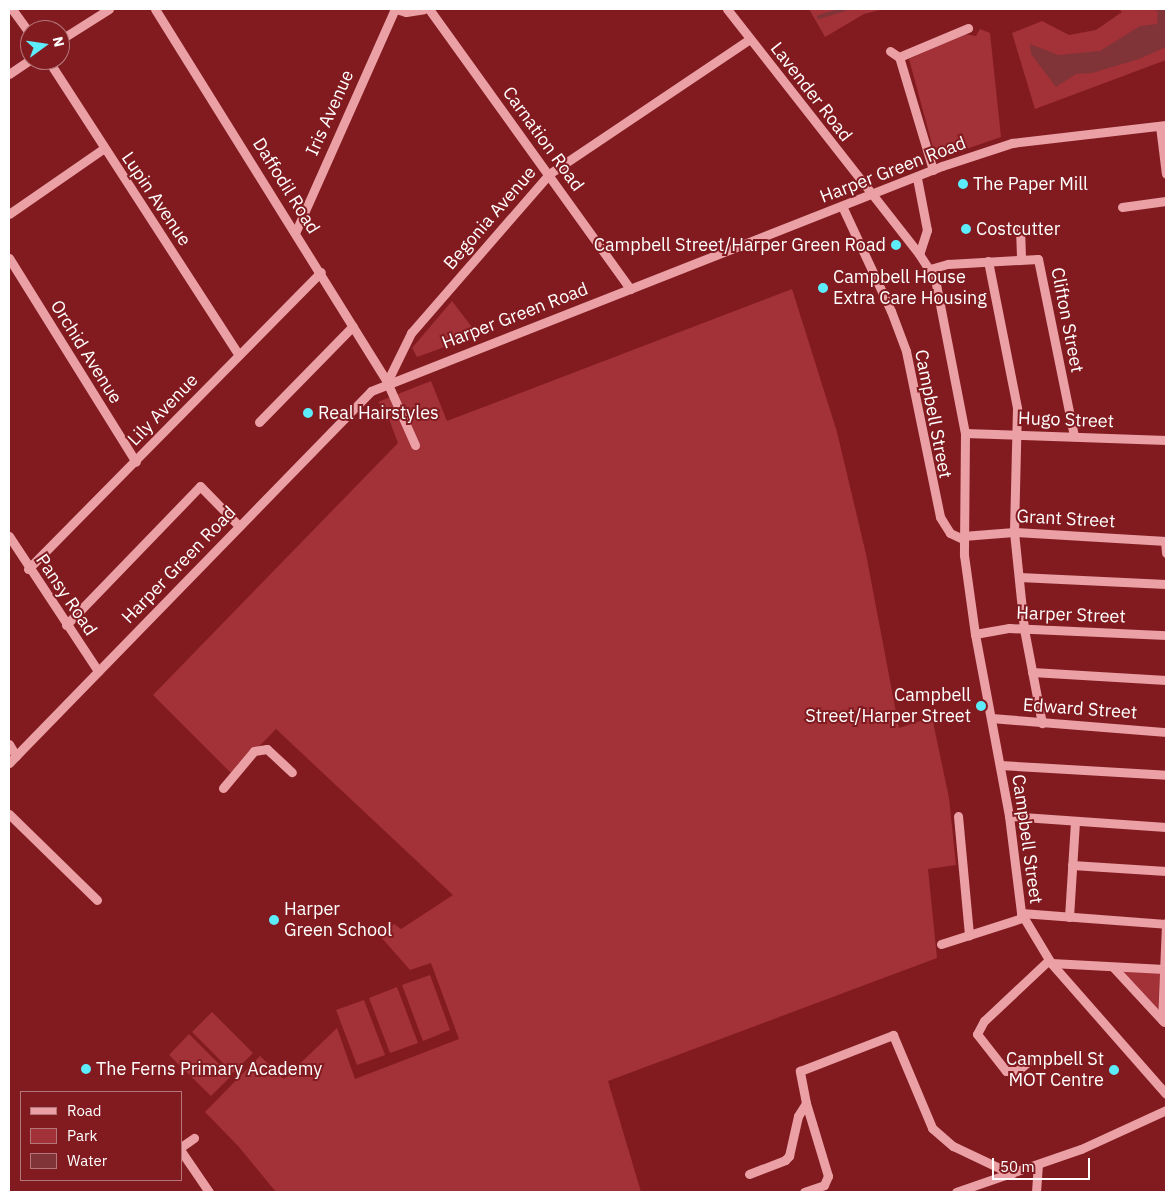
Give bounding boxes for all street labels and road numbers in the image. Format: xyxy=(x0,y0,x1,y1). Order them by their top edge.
street label: Lavender Road xyxy=(766,38,856,146)
street label: Iris Avenue xyxy=(302,67,358,159)
street label: Carnation Road xyxy=(498,82,588,196)
street label: Harper Green Road xyxy=(817,132,969,208)
street label: Daffodil Road xyxy=(248,134,324,238)
street label: Lupin Avenue xyxy=(117,148,195,250)
street label: Begonia Avenue xyxy=(439,162,541,274)
street label: Clifton Street xyxy=(1046,266,1088,374)
street label: Harper Green Road xyxy=(439,278,591,354)
street label: Orchid Avenue xyxy=(46,296,126,408)
street label: Campbell Street xyxy=(910,348,956,480)
street label: Lily Avenue xyxy=(123,370,203,450)
street label: Hugo Street xyxy=(1018,408,1114,432)
street label: Harper Green Road xyxy=(117,502,241,628)
street label: Grant Street xyxy=(1016,506,1116,532)
street label: Pansy Road xyxy=(31,550,101,640)
street label: Harper Street xyxy=(1016,602,1126,628)
street label: Edward Street xyxy=(1022,694,1138,724)
street label: Campbell Street xyxy=(1007,773,1047,905)

